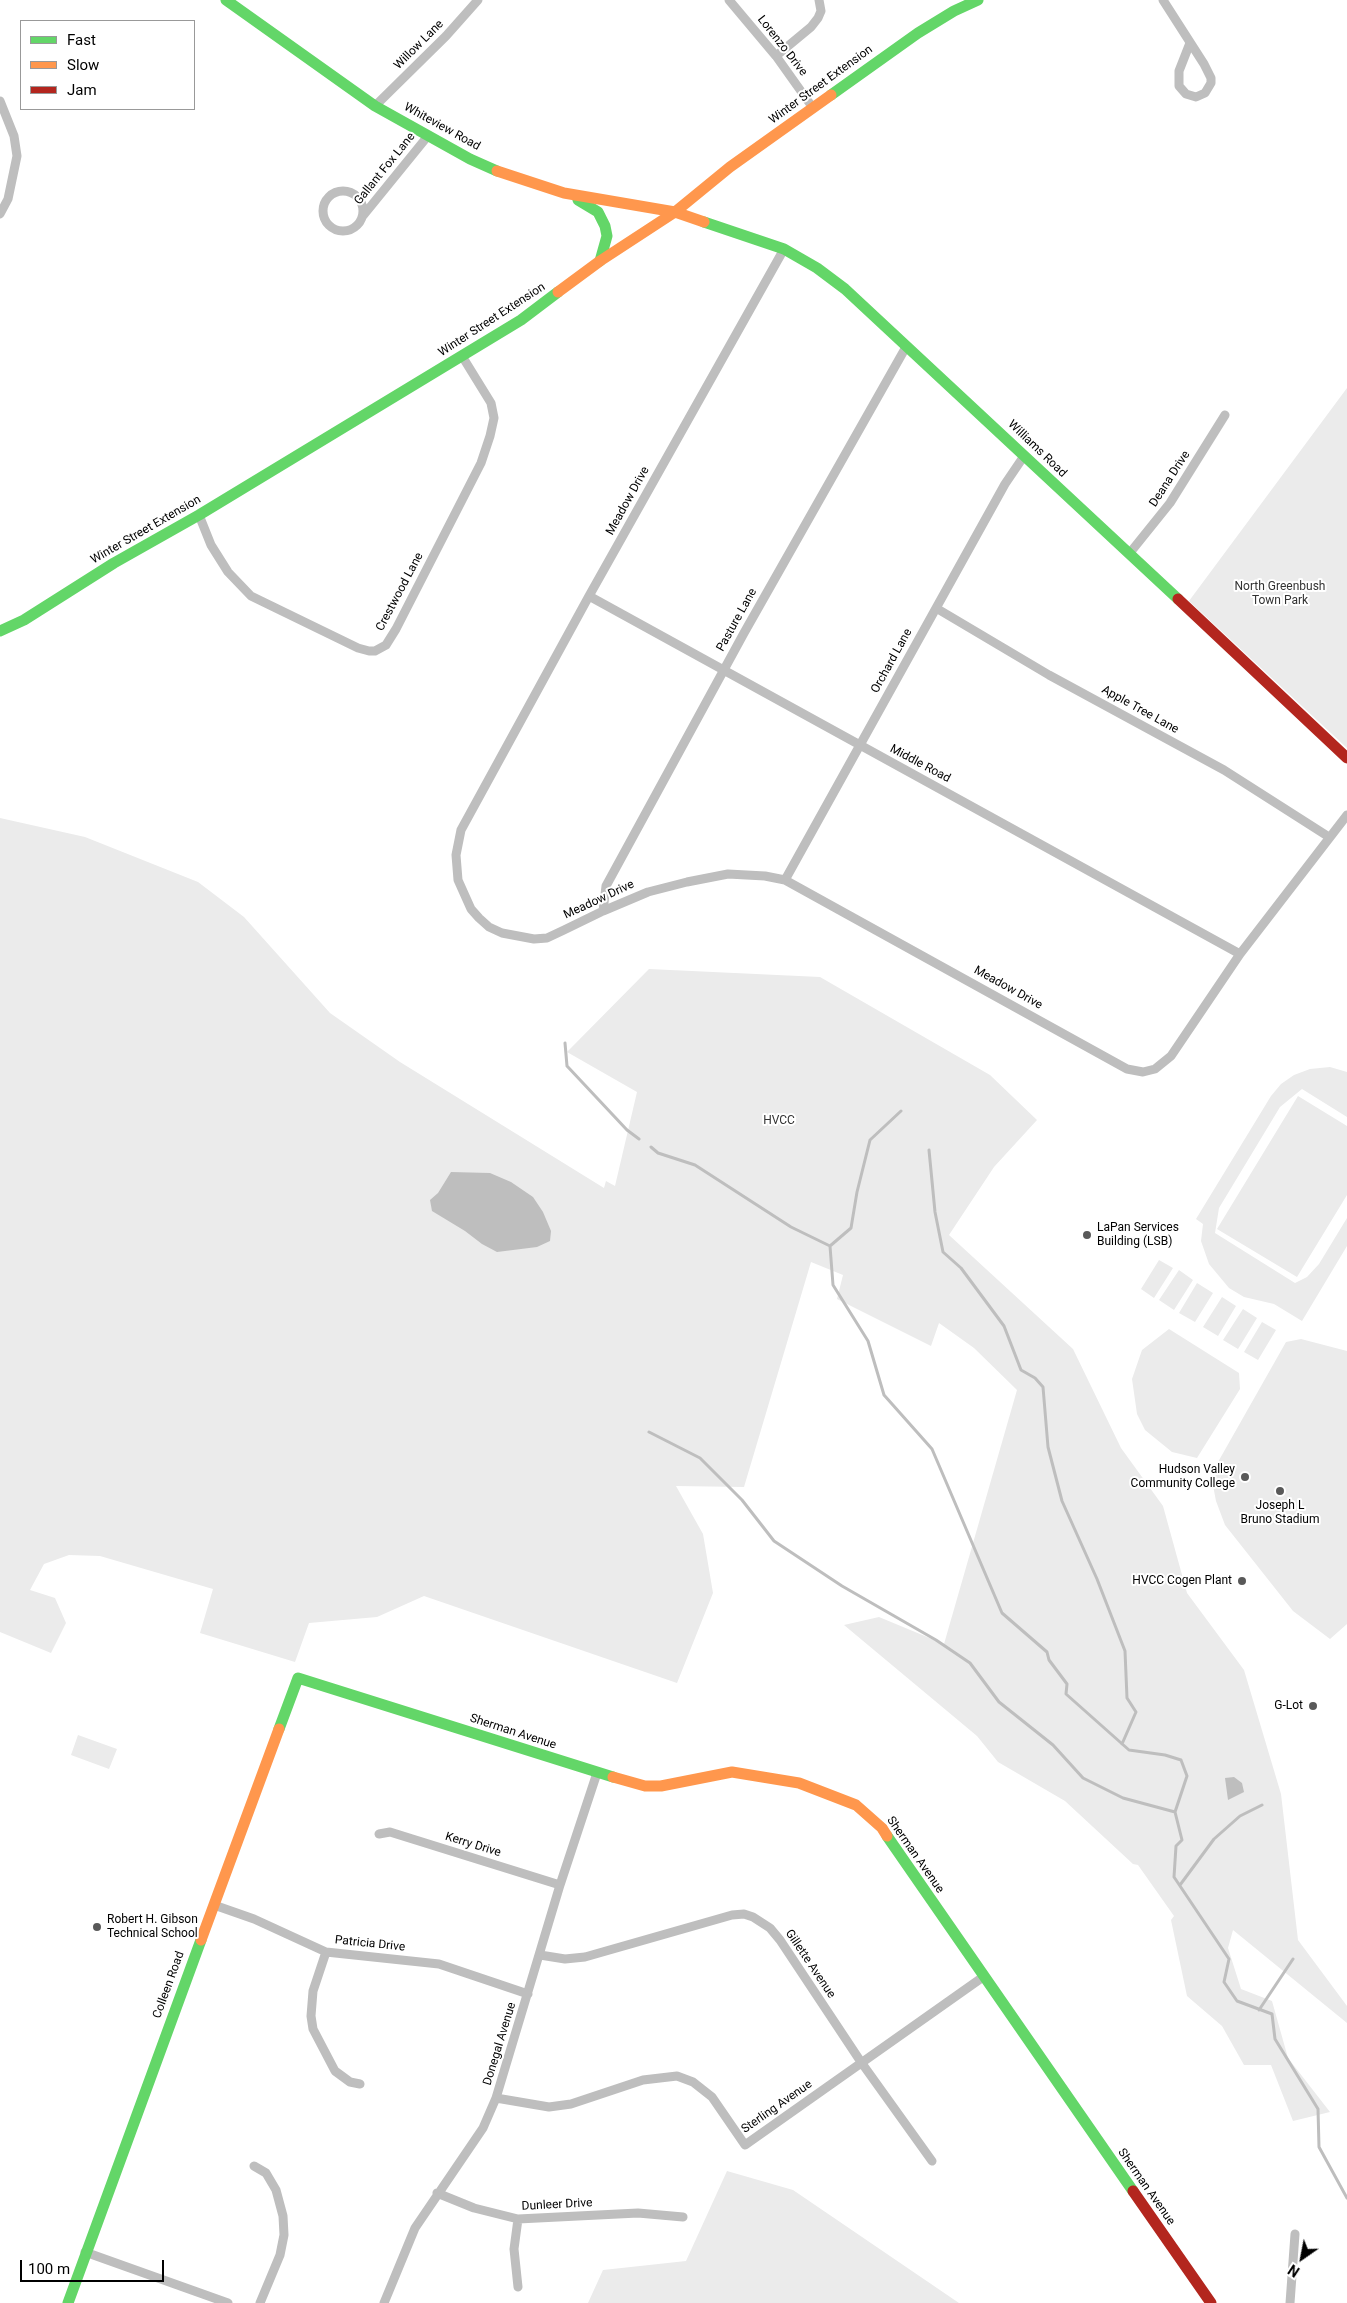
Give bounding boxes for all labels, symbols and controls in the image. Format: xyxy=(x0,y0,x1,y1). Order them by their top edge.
street label: Lorenzo Drive xyxy=(754,13,810,79)
street label: Willow Lane xyxy=(391,17,447,73)
legend xyxy=(20,20,195,110)
text: Fast xyxy=(67,31,96,49)
street label: Winter Street Extension xyxy=(766,43,876,127)
text: Slow xyxy=(67,56,99,74)
text: Jam xyxy=(67,81,97,99)
street label: Whiteview Road xyxy=(401,100,483,154)
street label: Gallant Fox Lane xyxy=(351,130,419,208)
street label: Winter Street Extension xyxy=(436,280,548,360)
street label: Williams Road xyxy=(1005,417,1069,481)
street label: Deana Drive xyxy=(1147,448,1193,510)
street label: Meadow Drive xyxy=(603,464,653,538)
street label: Winter Street Extension xyxy=(89,493,203,567)
street label: Crestwood Lane xyxy=(373,550,427,634)
park label: North Greenbush Town Park xyxy=(1235,580,1325,608)
street label: Pasture Lane xyxy=(714,586,760,654)
street label: Orchard Lane xyxy=(868,626,916,696)
street label: Apple Tree Lane xyxy=(1099,683,1181,737)
street label: Middle Road xyxy=(887,742,953,786)
street label: Meadow Drive xyxy=(562,877,636,923)
street label: Meadow Drive xyxy=(971,963,1045,1013)
park label: HVCC xyxy=(763,1114,795,1128)
place label: LaPan Services Building (LSB) xyxy=(1097,1221,1179,1249)
marker: LaPan Services Building (LSB) xyxy=(1081,1229,1093,1241)
place label: Hudson Valley Community College xyxy=(1131,1463,1235,1491)
marker: Hudson Valley Community College xyxy=(1239,1471,1251,1483)
marker: Joseph L Bruno Stadium xyxy=(1274,1485,1286,1497)
place label: Joseph L Bruno Stadium xyxy=(1240,1499,1320,1527)
place label: HVCC Cogen Plant xyxy=(1132,1574,1232,1588)
marker: HVCC Cogen Plant xyxy=(1236,1575,1248,1587)
place label: G-Lot xyxy=(1274,1699,1303,1713)
marker: G-Lot xyxy=(1307,1700,1319,1712)
street label: Sherman Avenue xyxy=(468,1711,558,1753)
street label: Sherman Avenue xyxy=(883,1814,947,1896)
street label: Kerry Drive xyxy=(443,1830,503,1860)
place label: Robert H. Gibson Technical School xyxy=(107,1913,198,1941)
marker: Robert H. Gibson Technical School xyxy=(91,1921,103,1933)
street label: Gillette Avenue xyxy=(782,1927,838,2001)
street label: Patricia Drive xyxy=(334,1933,406,1955)
street label: Colleen Road xyxy=(150,1949,188,2021)
street label: Donegal Avenue xyxy=(481,2001,519,2087)
street label: Sterling Avenue xyxy=(739,2077,815,2137)
street label: Sherman Avenue xyxy=(1114,2146,1178,2228)
street label: Dunleer Drive xyxy=(521,2196,593,2214)
north arrow xyxy=(1277,2233,1327,2283)
scale bar xyxy=(22,2250,166,2282)
text: 100 m xyxy=(28,2260,70,2278)
text: N xyxy=(1285,2261,1302,2280)

